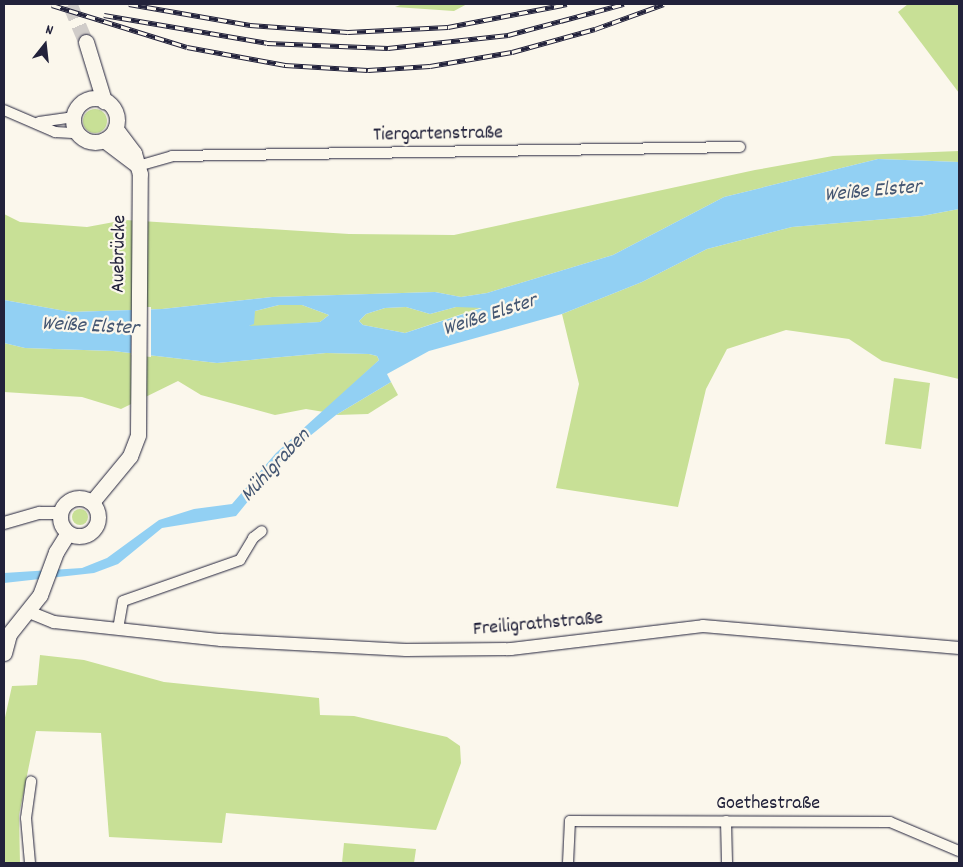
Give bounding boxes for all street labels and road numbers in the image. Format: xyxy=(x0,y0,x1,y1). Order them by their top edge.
street label: Tiergartenstraße xyxy=(373,122,503,148)
street label: Auebrücke xyxy=(107,215,133,293)
street label: Freiligrathstraße xyxy=(472,607,604,643)
street label: Goethestraße xyxy=(716,792,820,816)

